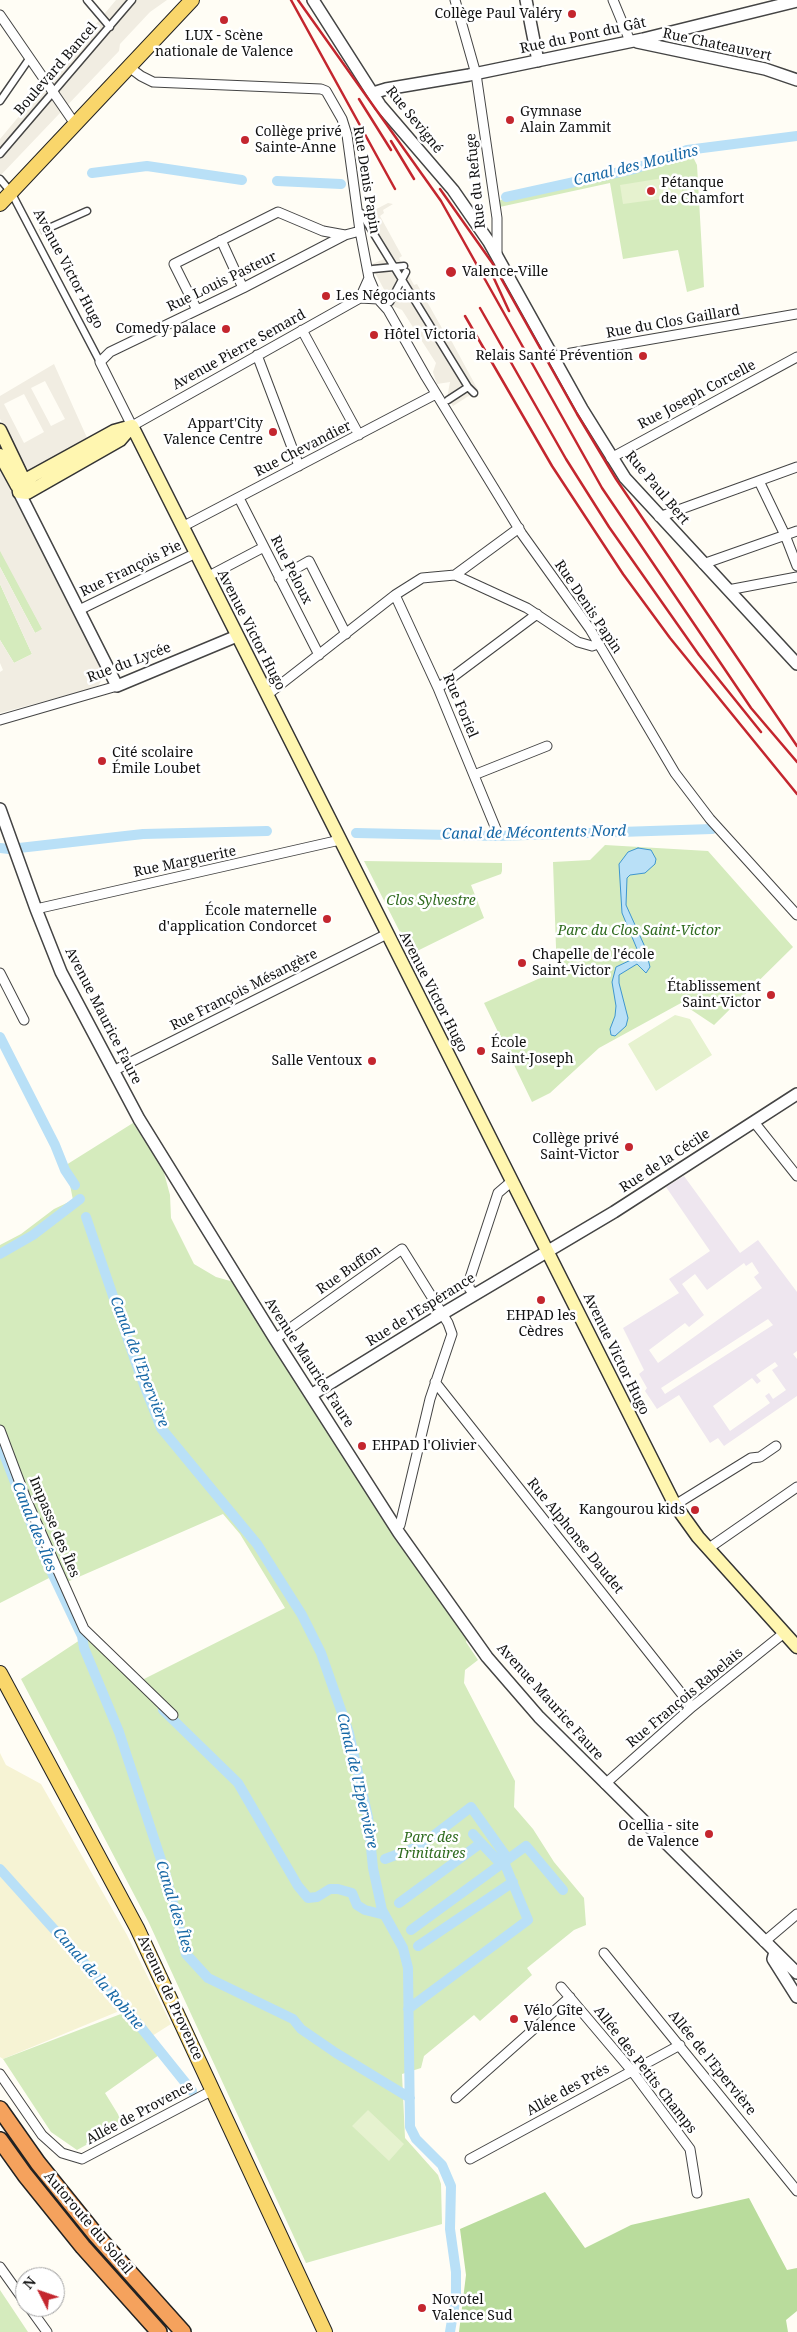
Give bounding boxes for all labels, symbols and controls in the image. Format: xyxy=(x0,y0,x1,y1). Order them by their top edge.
place label: Collège Paul Valéry xyxy=(434,6,562,22)
marker: Collège Paul Valéry xyxy=(566,8,578,20)
marker: LUX - Scène nationale de Valence xyxy=(218,14,230,26)
street label: Rue du Pont du Gât xyxy=(518,14,648,58)
street label: Boulevard Bancel xyxy=(11,19,101,119)
street label: Rue Chateauvert xyxy=(661,25,773,65)
place label: LUX - Scène nationale de Valence xyxy=(155,28,293,60)
street label: Rue Sevigné xyxy=(382,83,446,157)
place label: Gymnase Alain Zammit xyxy=(520,104,611,136)
marker: Gymnase Alain Zammit xyxy=(504,114,516,126)
place label: Collège privé Sainte-Anne xyxy=(255,124,342,156)
street label: Rue Denis Papin xyxy=(349,125,383,235)
street label: Rue du Refuge xyxy=(463,132,489,230)
marker: Collège privé Sainte-Anne xyxy=(239,134,251,146)
water label: Canal des Moulins xyxy=(572,142,700,190)
place label: Pétanque de Chamfort xyxy=(661,175,744,208)
marker: Pétanque de Chamfort xyxy=(645,185,657,197)
street label: Avenue Victor Hugo xyxy=(29,206,107,332)
street label: Rue Louis Pasteur xyxy=(164,248,280,316)
place label: Valence-Ville xyxy=(462,264,548,280)
marker: Valence-Ville xyxy=(444,265,458,279)
place label: Les Négociants xyxy=(336,288,435,304)
marker: Les Négociants xyxy=(320,290,332,302)
street label: Rue du Clos Gaillard xyxy=(605,302,741,342)
street label: Avenue Pierre Semard xyxy=(169,306,309,394)
place label: Comedy palace xyxy=(115,321,216,337)
marker: Comedy palace xyxy=(220,323,232,335)
place label: Hôtel Victoria xyxy=(384,327,476,343)
marker: Hôtel Victoria xyxy=(368,329,380,341)
place label: Relais Santé Prévention xyxy=(475,348,633,364)
marker: Relais Santé Prévention xyxy=(637,350,649,362)
street label: Rue Joseph Corcelle xyxy=(635,357,759,433)
place label: Appart'City Valence Centre xyxy=(164,416,263,448)
street label: Rue Chevandier xyxy=(252,417,354,481)
marker: Appart'City Valence Centre xyxy=(267,426,279,438)
street label: Rue Paul Bert xyxy=(621,448,693,528)
street label: Rue Peloux xyxy=(267,533,315,607)
street label: Rue François Pie xyxy=(78,537,184,601)
street label: Rue Denis Papin xyxy=(551,557,625,657)
street label: Avenue Victor Hugo xyxy=(213,567,289,693)
street label: Rue du Lycée xyxy=(85,639,173,687)
street label: Rue Foriel xyxy=(439,671,481,741)
place label: Cité scolaire Émile Loubet xyxy=(112,745,201,778)
marker: Cité scolaire Émile Loubet xyxy=(96,755,108,767)
water label: Canal de Mécontents Nord xyxy=(442,822,626,844)
street label: Rue Marguerite xyxy=(132,843,238,881)
park label: Clos Sylvestre xyxy=(386,893,476,909)
place label: École maternelle d'application Condorcet xyxy=(158,903,317,936)
marker: École maternelle d'application Condorcet xyxy=(321,913,333,925)
park label: Parc du Clos Saint-Victor xyxy=(558,923,720,939)
street label: Avenue Victor Hugo xyxy=(395,929,471,1055)
street label: Avenue Maurice Faure xyxy=(61,945,145,1087)
street label: Rue François Mésangère xyxy=(168,946,320,1034)
place label: Chapelle de l'école Saint-Victor xyxy=(532,947,654,980)
marker: Chapelle de l'école Saint-Victor xyxy=(516,957,528,969)
place label: Établissement Saint-Victor xyxy=(667,979,761,1012)
marker: Établissement Saint-Victor xyxy=(765,989,777,1001)
place label: École Saint-Joseph xyxy=(491,1035,574,1068)
marker: École Saint-Joseph xyxy=(475,1045,487,1057)
place label: Salle Ventoux xyxy=(272,1053,362,1069)
marker: Salle Ventoux xyxy=(366,1055,378,1067)
street label: Rue de la Cécile xyxy=(617,1126,713,1196)
place label: Collège privé Saint-Victor xyxy=(532,1131,619,1164)
marker: Collège privé Saint-Victor xyxy=(623,1141,635,1153)
street label: Rue Buffon xyxy=(314,1242,384,1298)
street label: Rue de l'Espérance xyxy=(364,1270,478,1350)
street label: Avenue Victor Hugo xyxy=(579,1290,653,1418)
water label: Canal de l'Epervière xyxy=(106,1294,172,1430)
marker: EHPAD les Cèdres xyxy=(535,1294,547,1306)
street label: Avenue Maurice Faure xyxy=(261,1295,357,1431)
place label: EHPAD les Cèdres xyxy=(506,1308,576,1340)
place label: EHPAD l'Olivier xyxy=(372,1438,477,1454)
marker: EHPAD l'Olivier xyxy=(356,1440,368,1452)
street label: Impasse des Îles xyxy=(25,1474,83,1580)
street label: Rue Alphonse Daudet xyxy=(523,1475,627,1597)
water label: Canal des Îles xyxy=(8,1479,60,1575)
place label: Kangourou kids xyxy=(579,1502,685,1518)
marker: Kangourou kids xyxy=(689,1504,701,1516)
street label: Avenue Maurice Faure xyxy=(493,1640,607,1764)
street label: Rue François Rabelais xyxy=(624,1645,746,1751)
water label: Canal de l'Epervière xyxy=(333,1711,381,1851)
place label: Ocellia - site de Valence xyxy=(618,1818,699,1850)
marker: Ocellia - site de Valence xyxy=(703,1828,715,1840)
park label: Parc des Trinitaires xyxy=(396,1830,466,1862)
water label: Canal des Îles xyxy=(151,1859,197,1955)
water label: Canal de la Robine xyxy=(49,1924,147,2034)
street label: Avenue de Provence xyxy=(134,1933,206,2063)
place label: Vélo Gîte Valence xyxy=(524,2003,583,2035)
street label: Allée des Petits Champs xyxy=(590,2003,700,2137)
street label: Allée de l'Epervière xyxy=(665,2007,759,2119)
marker: Vélo Gîte Valence xyxy=(508,2013,520,2025)
street label: Allée des Prés xyxy=(524,2060,612,2120)
street label: Allée de Provence xyxy=(84,2078,196,2148)
street label: Autoroute du Soleil xyxy=(40,2168,136,2278)
north arrow xyxy=(15,2267,65,2317)
text: N xyxy=(18,2272,40,2293)
place label: Novotel Valence Sud xyxy=(432,2292,512,2324)
marker: Novotel Valence Sud xyxy=(416,2302,428,2314)

